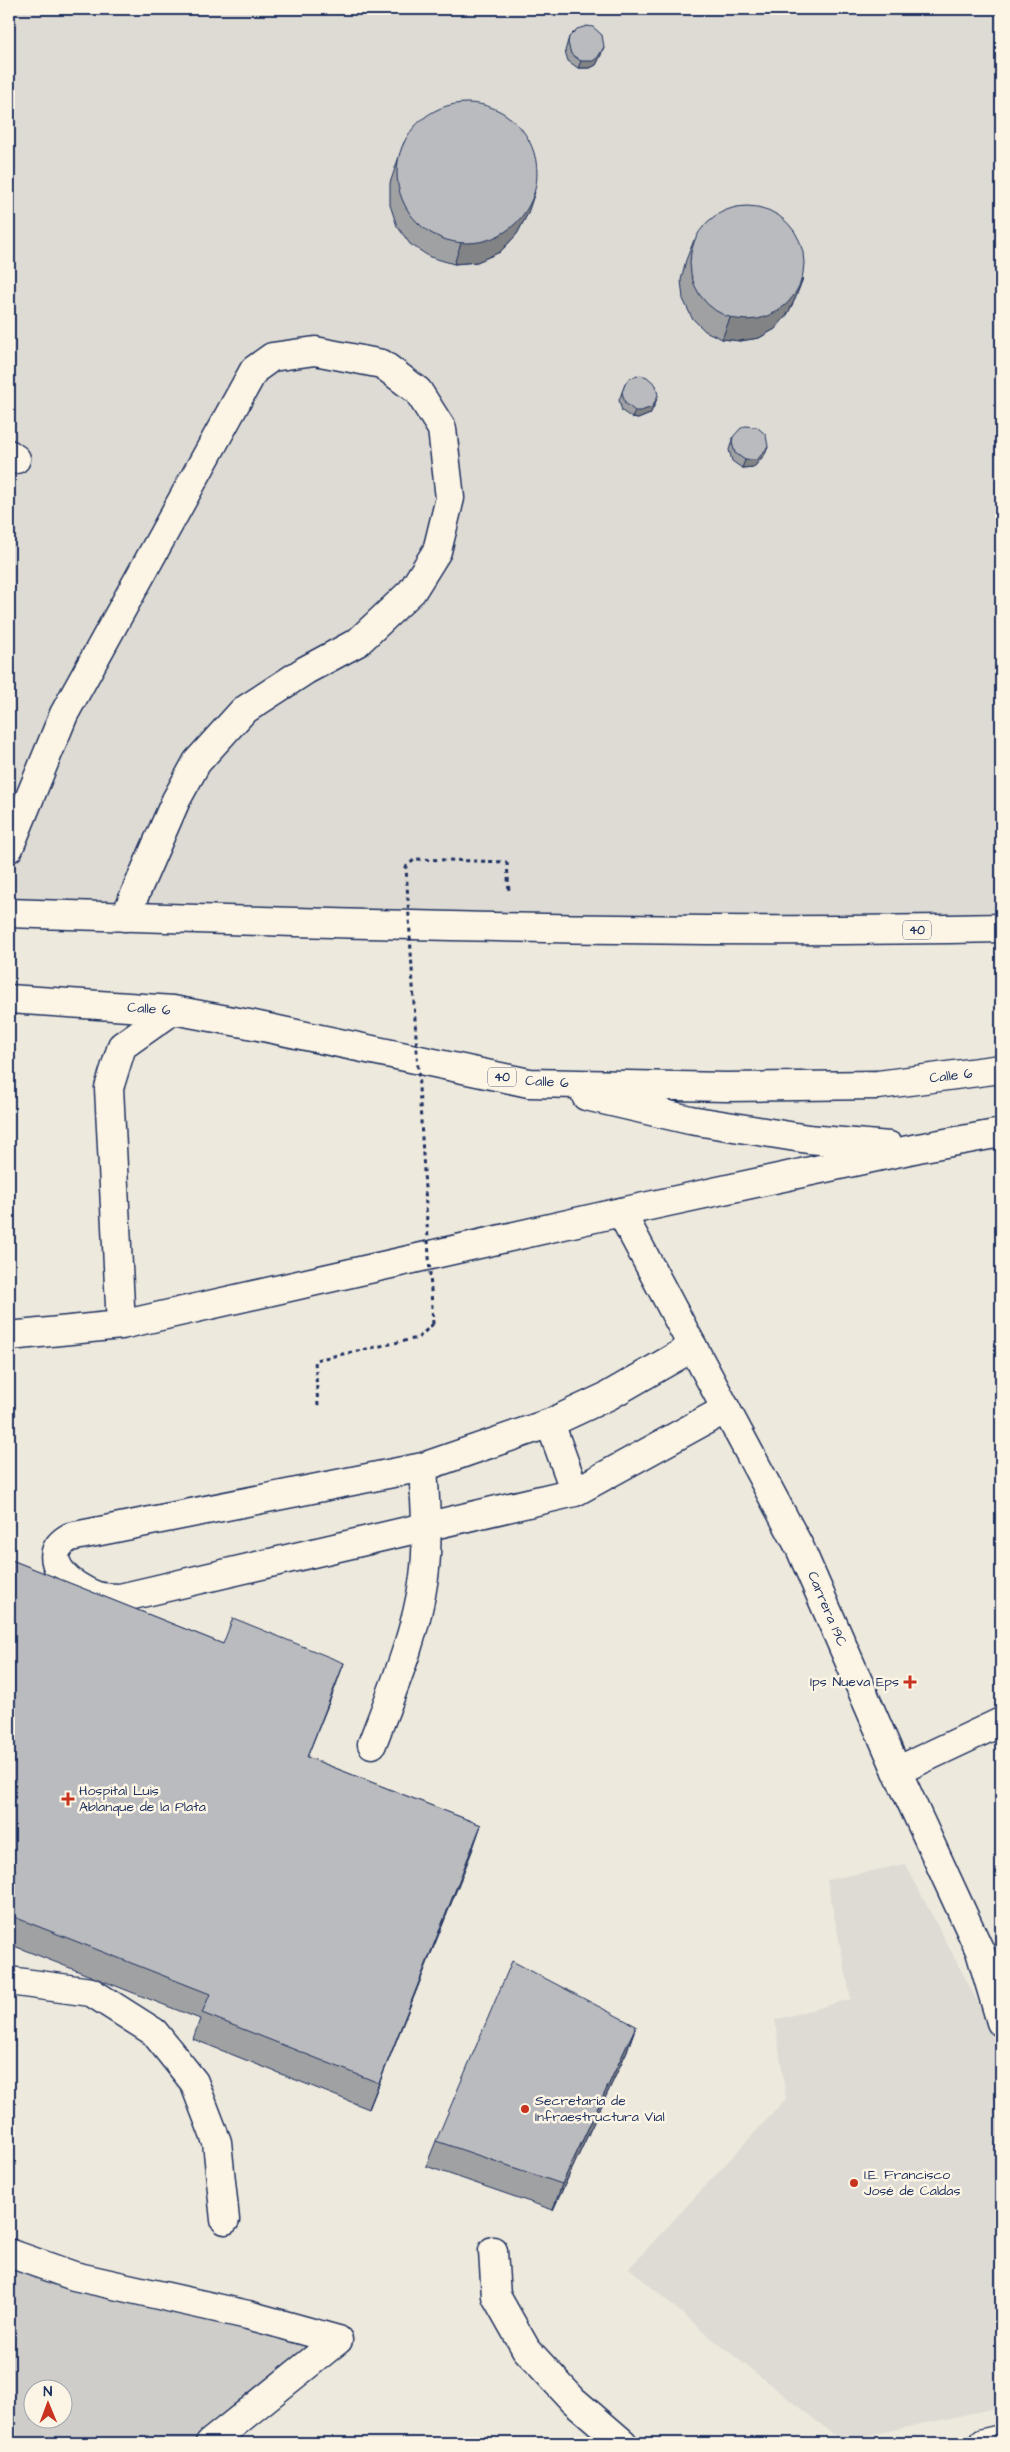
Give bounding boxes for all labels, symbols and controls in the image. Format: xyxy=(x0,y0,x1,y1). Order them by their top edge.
road number: 40 xyxy=(903,920,931,940)
street label: Calle 6 xyxy=(127,998,172,1021)
street label: Calle 6 xyxy=(928,1063,974,1089)
road number: 40 xyxy=(488,1068,516,1086)
street label: Calle 6 xyxy=(525,1071,569,1093)
street label: Carrera 19C xyxy=(802,1568,852,1650)
place label: Ips Nueva Eps xyxy=(810,1672,899,1692)
marker: Ips Nueva Eps xyxy=(903,1675,917,1689)
place label: Hospital Luis Ablanque de la Plata xyxy=(79,1781,206,1817)
marker: Hospital Luis Ablanque de la Plata xyxy=(61,1792,75,1806)
place label: Secretaría de Infraestructura Vial xyxy=(535,2091,665,2127)
marker: Secretaría de Infraestructura Vial xyxy=(519,2103,531,2115)
place label: I.E. Francisco José de Caldas xyxy=(864,2165,960,2201)
marker: I.E. Francisco José de Caldas xyxy=(848,2177,860,2189)
north arrow xyxy=(22,2380,72,2430)
text: N xyxy=(43,2382,53,2402)

